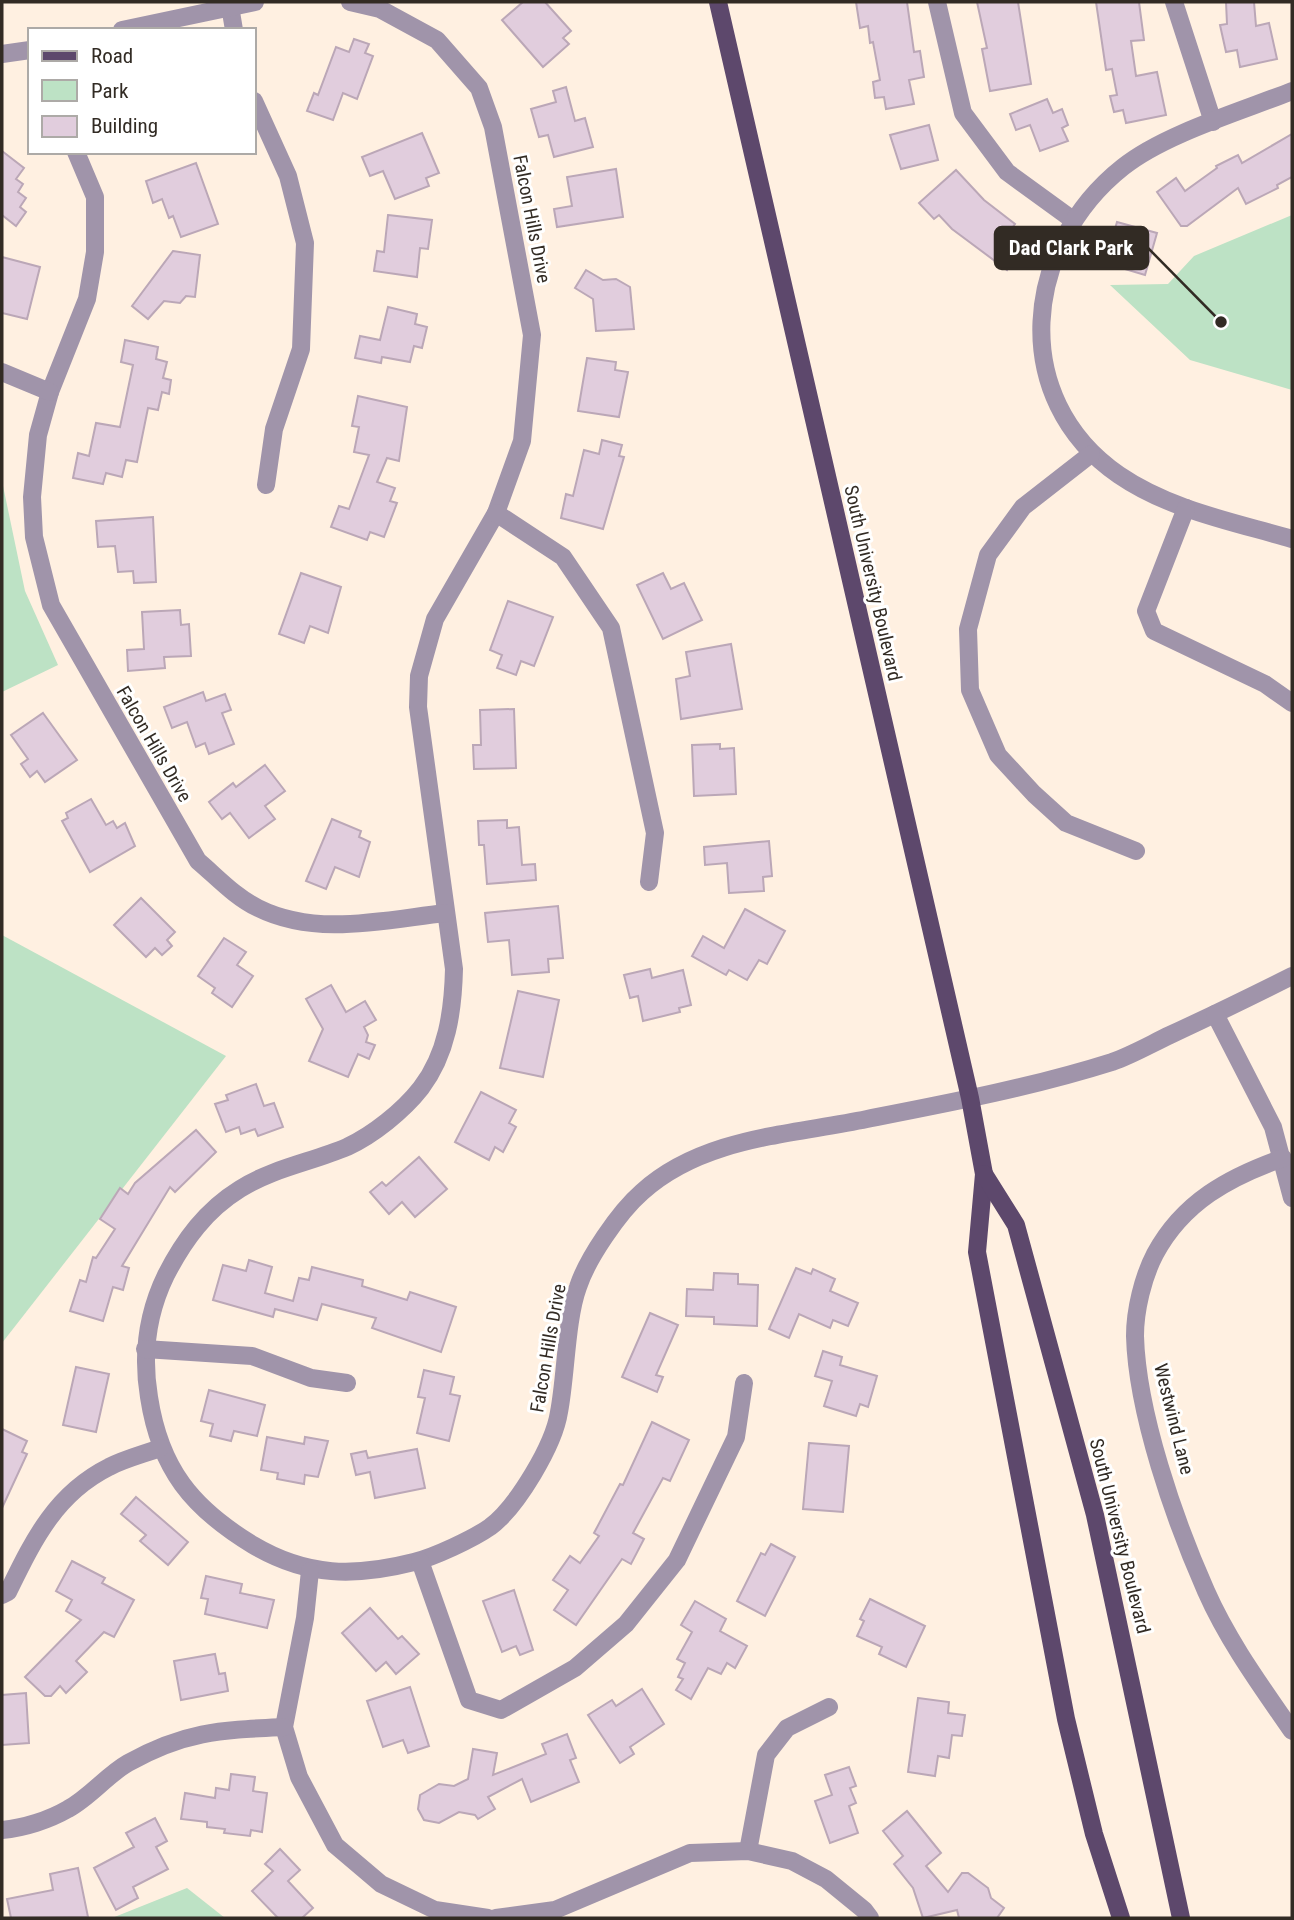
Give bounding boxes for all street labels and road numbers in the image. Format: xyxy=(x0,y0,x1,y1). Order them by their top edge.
street label: Falcon Hills Drive xyxy=(508,153,556,285)
street label: South University Boulevard xyxy=(839,483,907,683)
street label: Falcon Hills Drive xyxy=(112,682,196,806)
street label: Falcon Hills Drive xyxy=(525,1282,571,1414)
street label: Westwind Lane xyxy=(1149,1361,1199,1477)
street label: South University Boulevard xyxy=(1085,1436,1155,1636)

